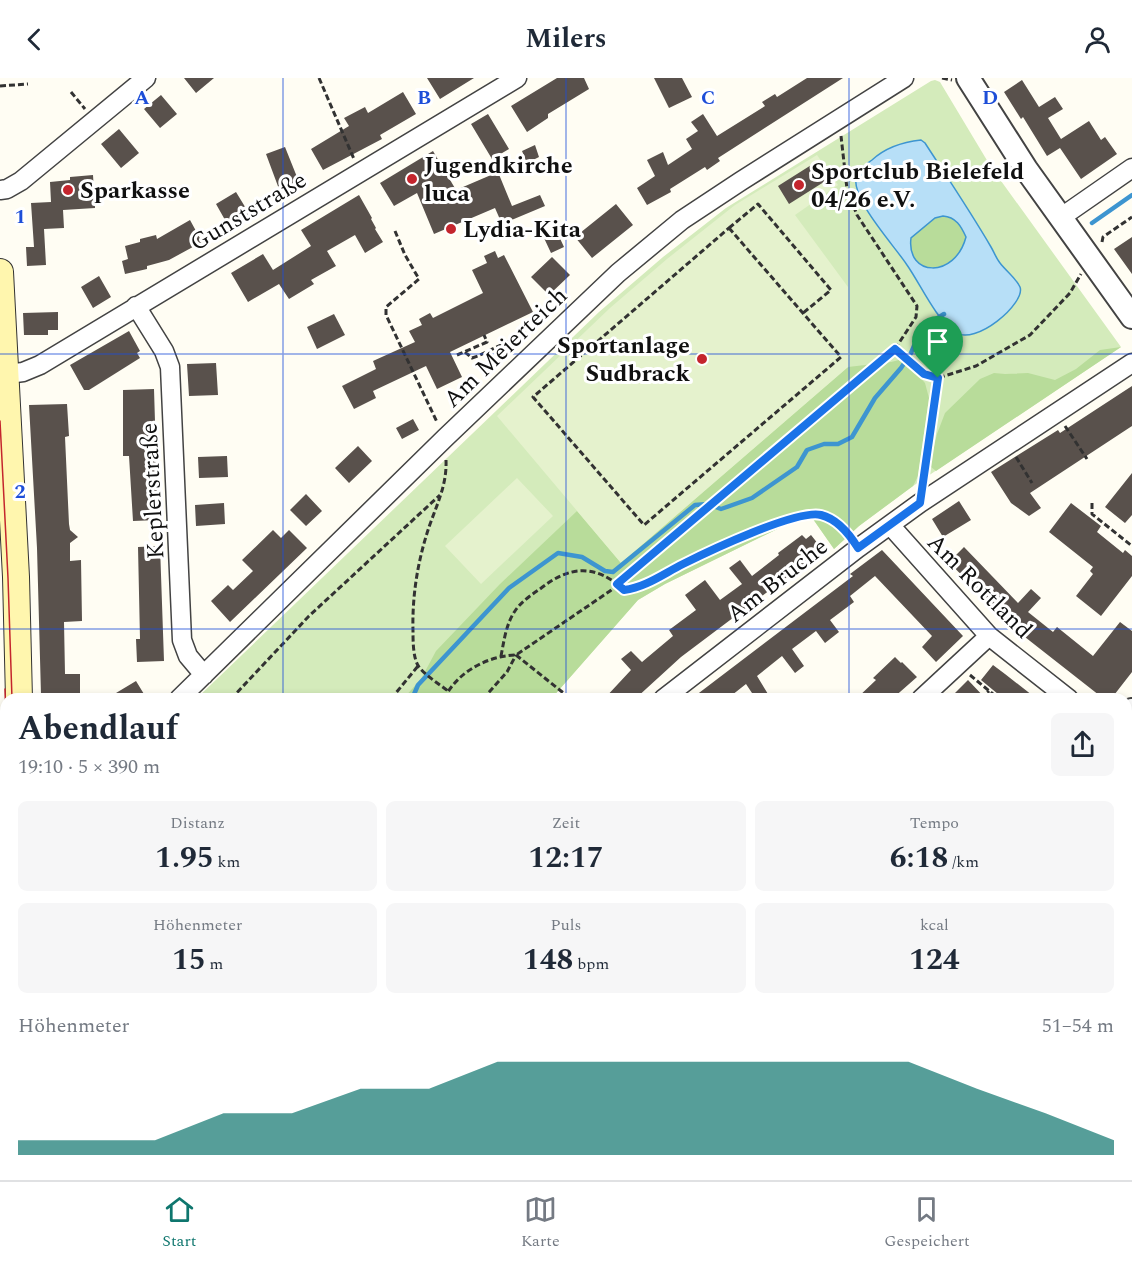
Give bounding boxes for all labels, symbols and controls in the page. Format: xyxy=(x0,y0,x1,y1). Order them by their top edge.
text: Milers xyxy=(525,18,607,60)
icon: back xyxy=(18,23,51,56)
icon: person xyxy=(1081,23,1114,56)
text: A xyxy=(134,83,150,113)
text: B xyxy=(417,83,431,113)
text: C xyxy=(701,83,715,113)
text: D xyxy=(982,83,998,113)
place label: Jugendkirche luca xyxy=(424,148,573,212)
place label: Sportclub Bielefeld 04/26 e.V. xyxy=(811,154,1024,218)
street label: Gunststraße xyxy=(183,163,314,261)
marker: Jugendkirche luca xyxy=(405,172,419,186)
place label: Sparkasse xyxy=(80,173,190,209)
marker: Sportclub Bielefeld 04/26 e.V. xyxy=(792,178,806,192)
marker: Sparkasse xyxy=(61,183,75,197)
text: 1 xyxy=(14,202,26,232)
place label: Lydia-Kita xyxy=(463,212,582,248)
marker: Lydia-Kita xyxy=(444,222,458,236)
street label: Am Meierteich xyxy=(435,279,576,417)
pin xyxy=(912,316,963,378)
icon: arrive xyxy=(921,325,954,358)
place label: Sportanlage Sudbrack xyxy=(557,328,691,392)
marker: Sportanlage Sudbrack xyxy=(695,352,709,366)
street label: Keplerstraße xyxy=(131,422,175,560)
text: 2 xyxy=(14,477,26,507)
street label: Am Rottland xyxy=(918,526,1040,648)
street label: Am Bruche xyxy=(719,530,836,632)
text: Abendlauf xyxy=(18,704,178,754)
button: share xyxy=(1051,713,1114,776)
text: 19:10 · 5 × 390 m xyxy=(18,752,160,782)
text: Distanz xyxy=(170,811,225,835)
text: Zeit xyxy=(552,811,580,835)
text: Tempo xyxy=(910,811,959,835)
text: 1.95 xyxy=(155,835,214,881)
text: 12:17 xyxy=(528,835,604,881)
text: 6:18 xyxy=(890,835,948,881)
text: km xyxy=(214,850,240,874)
text: /km xyxy=(948,850,979,874)
text: Höhenmeter xyxy=(153,913,242,937)
text: Puls xyxy=(551,913,581,937)
text: kcal xyxy=(920,913,949,937)
text: 15 xyxy=(172,937,206,983)
text: 148 xyxy=(523,937,573,983)
text: 124 xyxy=(909,937,960,983)
text: m xyxy=(206,952,223,976)
text: bpm xyxy=(573,952,609,976)
text: Höhenmeter xyxy=(18,1011,130,1041)
text: 51–54 m xyxy=(1042,1011,1114,1041)
tab: Start xyxy=(162,1193,196,1253)
tab: Karte xyxy=(521,1193,560,1253)
tab: Gespeichert xyxy=(884,1193,970,1253)

